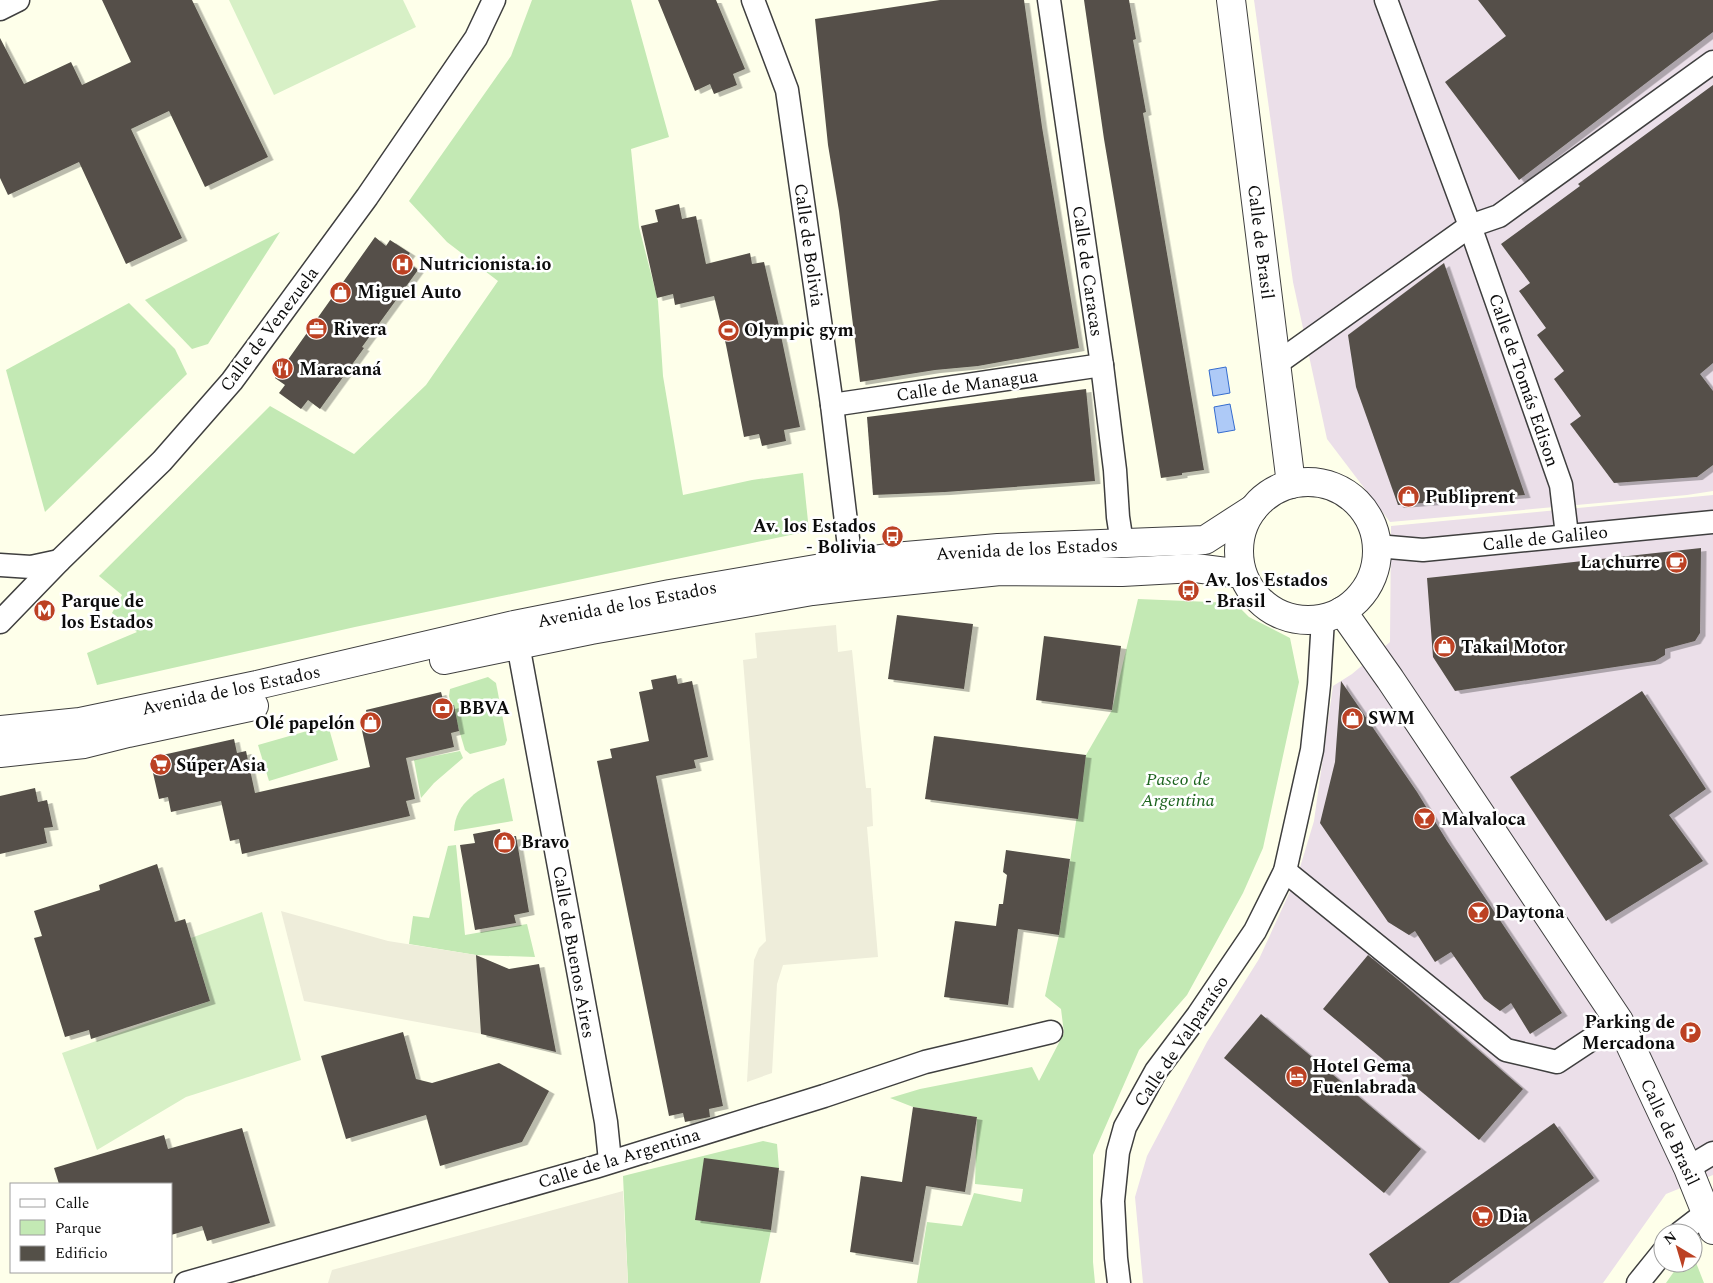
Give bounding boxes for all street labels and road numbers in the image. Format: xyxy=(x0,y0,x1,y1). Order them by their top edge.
street label: Calle de Bolivia xyxy=(786,181,831,309)
street label: Calle de Brasil xyxy=(1240,183,1281,301)
street label: Calle de Caracas xyxy=(1065,204,1110,338)
street label: Calle de Venezuela xyxy=(213,261,326,398)
street label: Calle de Tomás Edison xyxy=(1481,290,1566,470)
street label: Calle de Managua xyxy=(895,362,1040,409)
street label: Calle de Galileo xyxy=(1481,518,1609,559)
street label: Avenida de los Estados xyxy=(935,531,1119,568)
street label: Avenida de los Estados xyxy=(535,574,719,635)
street label: Avenida de los Estados xyxy=(139,658,323,723)
street label: Calle de Buenos Aires xyxy=(545,864,602,1040)
street label: Calle de Valparaíso xyxy=(1127,970,1236,1113)
street label: Calle de Brasil xyxy=(1633,1074,1706,1190)
street label: Calle de la Argentina xyxy=(535,1121,704,1196)

